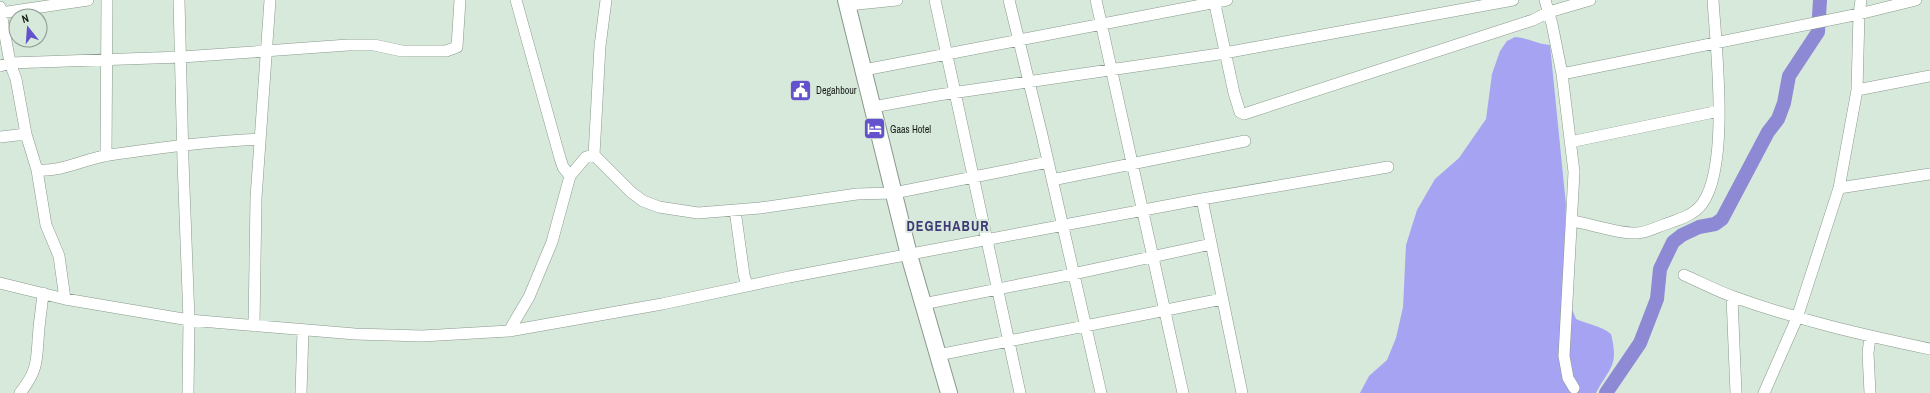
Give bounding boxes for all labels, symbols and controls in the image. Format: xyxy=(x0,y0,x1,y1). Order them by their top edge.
north arrow xyxy=(8,8,48,48)
text: N xyxy=(20,11,30,26)
public building icon: Degahbour xyxy=(787,77,813,103)
place label: Degahbour xyxy=(816,84,857,97)
hotel icon: Gaas Hotel xyxy=(861,116,887,142)
place label: Gaas Hotel xyxy=(890,123,931,136)
district label: DEGEHABUR xyxy=(907,217,989,235)

